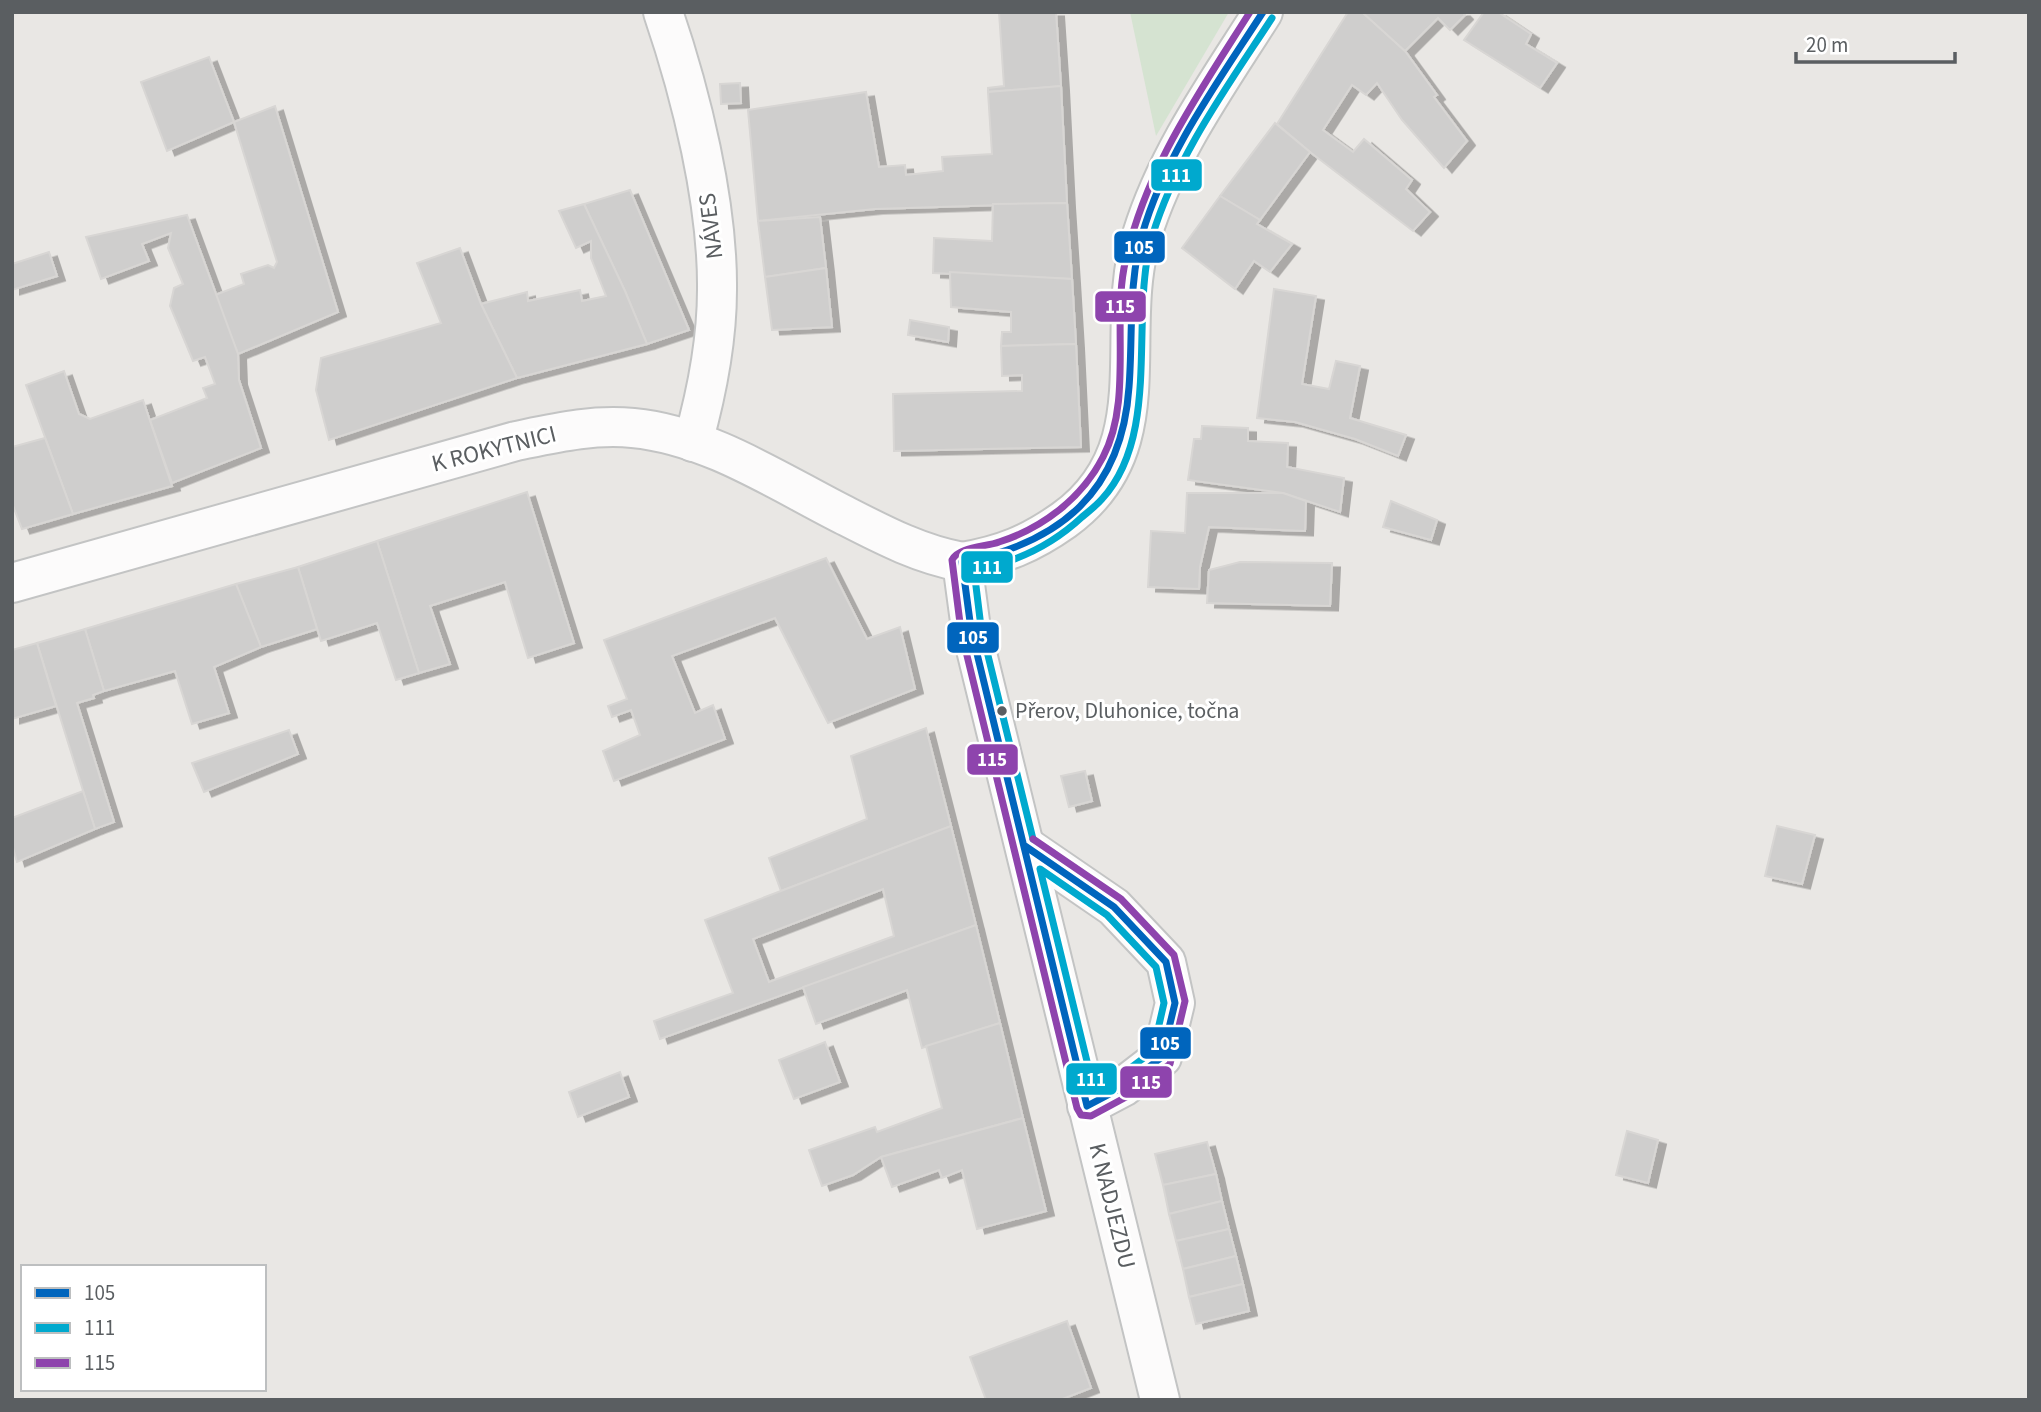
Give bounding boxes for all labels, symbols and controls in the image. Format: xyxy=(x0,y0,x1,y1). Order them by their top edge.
scale bar xyxy=(1796,21,1955,65)
text: 20 m xyxy=(1806,30,1848,60)
line badge: 111 xyxy=(1150,158,1203,192)
text: 111 xyxy=(1161,163,1191,190)
street label: NÁVES xyxy=(690,191,732,261)
line badge: 105 xyxy=(1113,230,1166,264)
text: 105 xyxy=(1124,235,1154,262)
line badge: 115 xyxy=(1094,290,1147,323)
text: 115 xyxy=(1105,294,1135,321)
street label: K ROKYTNICI xyxy=(428,417,560,481)
line badge: 111 xyxy=(960,550,1014,584)
text: 111 xyxy=(972,555,1002,582)
line badge: 105 xyxy=(946,621,1000,654)
text: 105 xyxy=(958,625,988,652)
place label: Přerov, Dluhonice, točna xyxy=(1015,695,1239,727)
marker: Přerov, Dluhonice, točna xyxy=(995,704,1009,718)
line badge: 115 xyxy=(966,743,1019,776)
text: 115 xyxy=(977,747,1007,774)
line badge: 105 xyxy=(1139,1026,1192,1060)
text: 105 xyxy=(1150,1031,1180,1058)
line badge: 111 xyxy=(1065,1062,1118,1096)
line badge: 115 xyxy=(1119,1065,1173,1099)
text: 111 xyxy=(1076,1067,1106,1094)
text: 115 xyxy=(1131,1070,1161,1097)
street label: K NADJEZDU xyxy=(1079,1139,1145,1273)
legend xyxy=(21,1265,266,1391)
text: 105 xyxy=(84,1278,115,1308)
text: 111 xyxy=(84,1313,115,1343)
text: 115 xyxy=(84,1348,115,1378)

